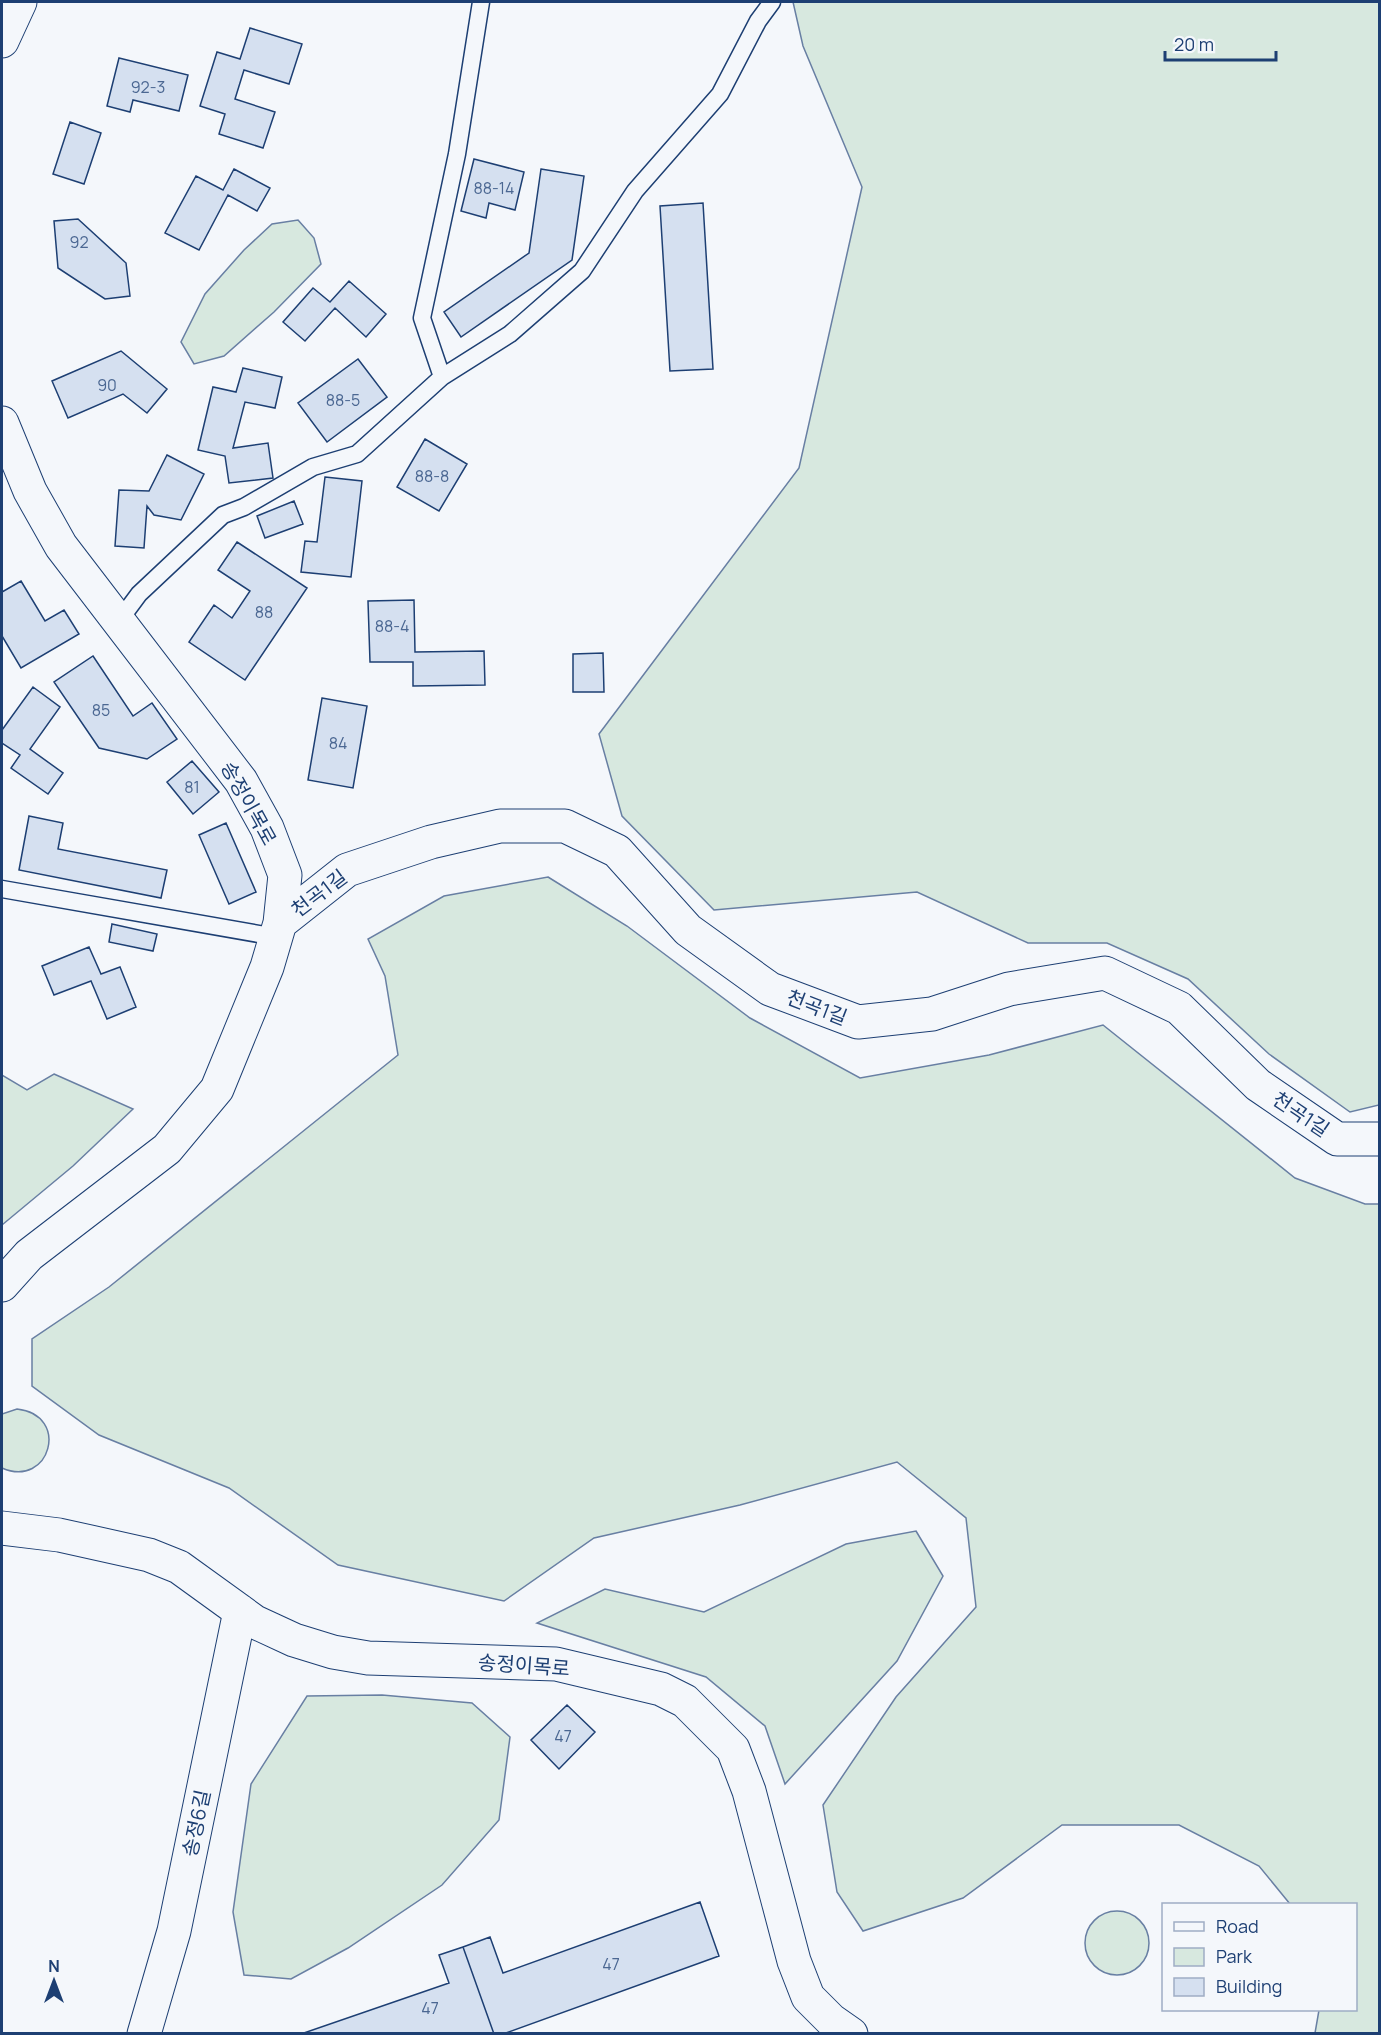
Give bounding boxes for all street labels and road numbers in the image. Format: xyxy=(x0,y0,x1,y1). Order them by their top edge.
street label: 송정이목로 xyxy=(215,756,283,850)
street label: 천곡1길 xyxy=(286,863,352,923)
street label: 천곡1길 xyxy=(783,983,851,1031)
street label: 천곡1길 xyxy=(1267,1085,1335,1143)
street label: 송정이목로 xyxy=(477,1648,571,1682)
street label: 송정6길 xyxy=(176,1787,216,1859)

